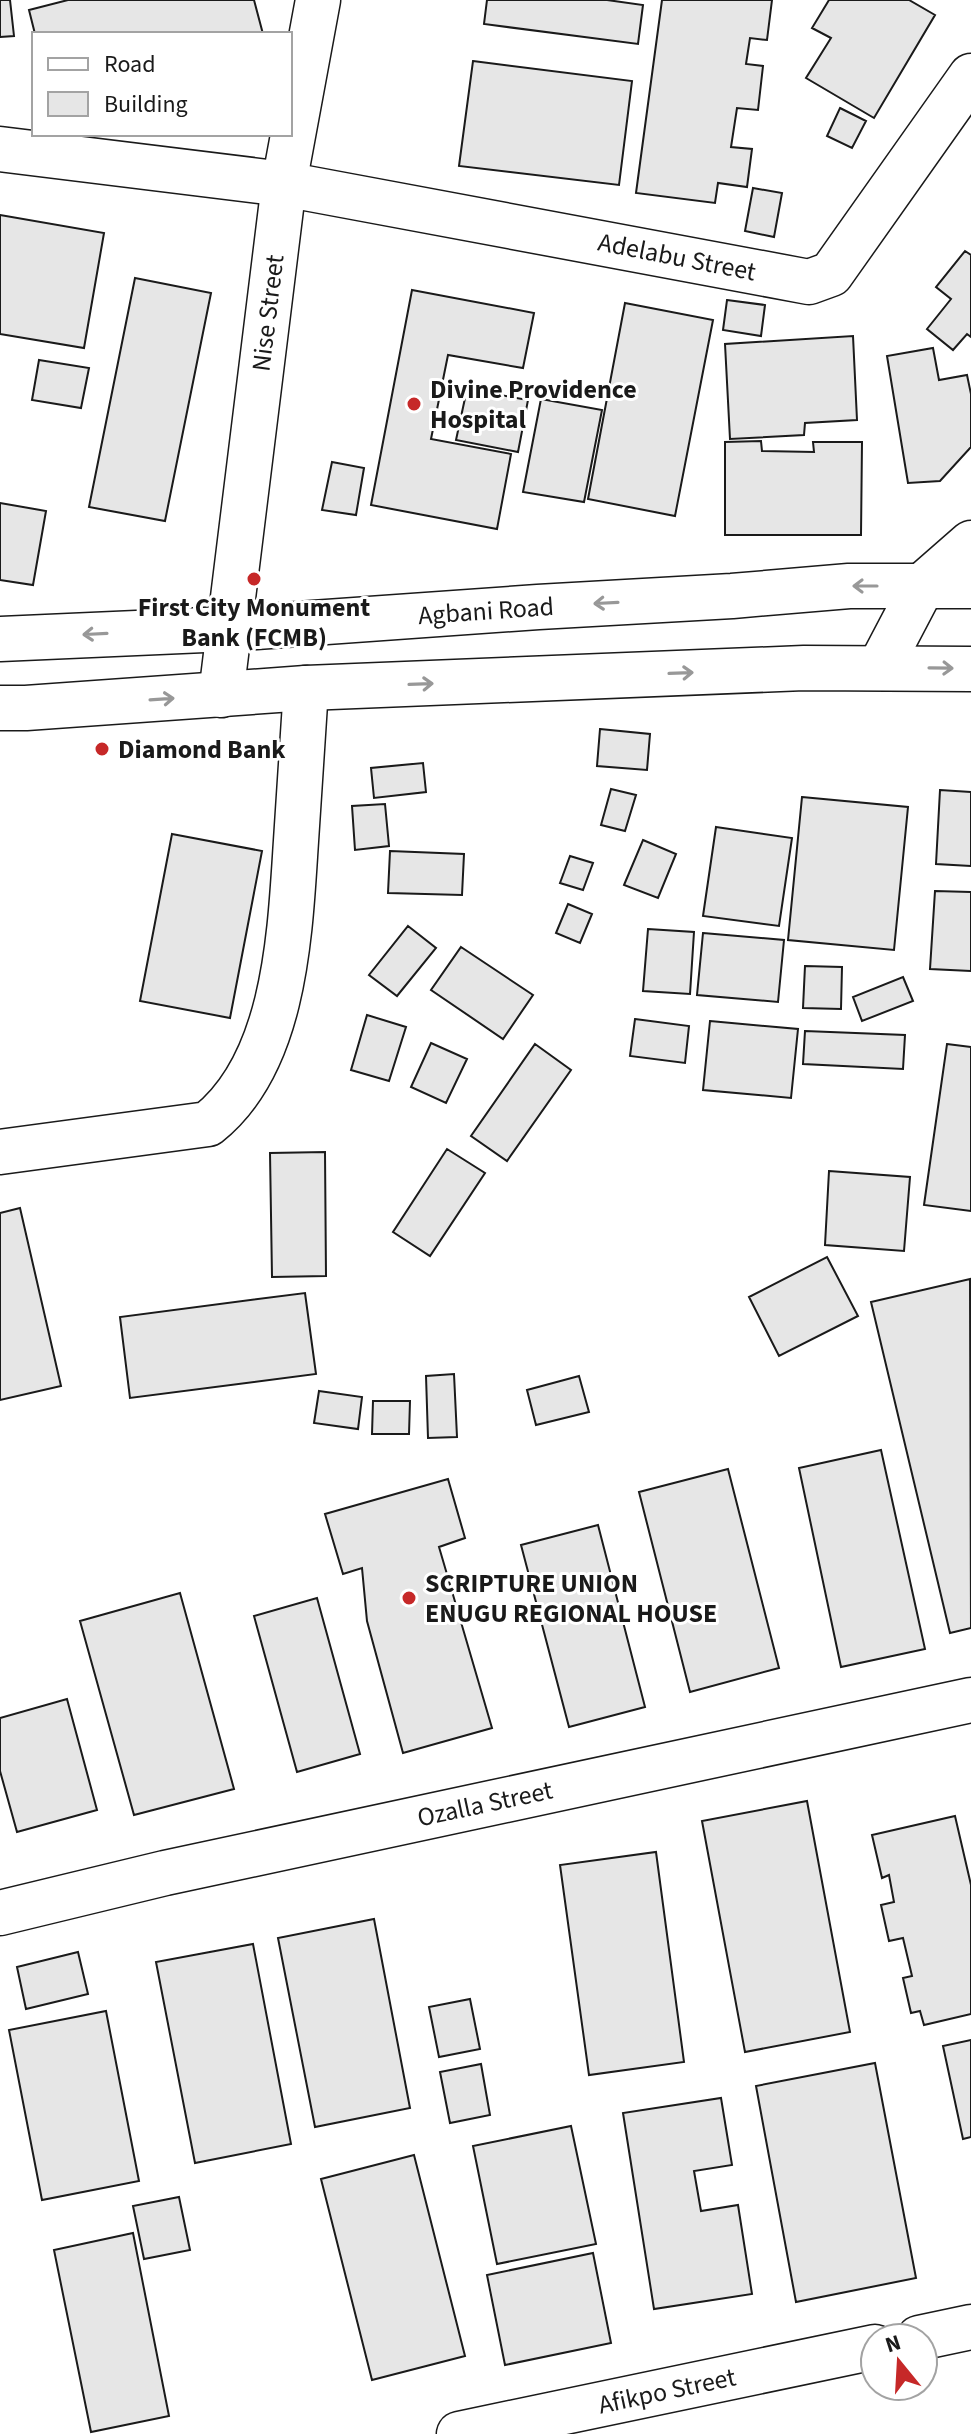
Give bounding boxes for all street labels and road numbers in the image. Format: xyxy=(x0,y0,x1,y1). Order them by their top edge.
street label: Adelabu Street xyxy=(595,224,759,290)
street label: Nise Street xyxy=(242,252,294,373)
street label: Agbani Road xyxy=(417,588,555,634)
street label: Ozalla Street xyxy=(414,1772,556,1836)
street label: Afikpo Street xyxy=(595,2358,739,2424)

